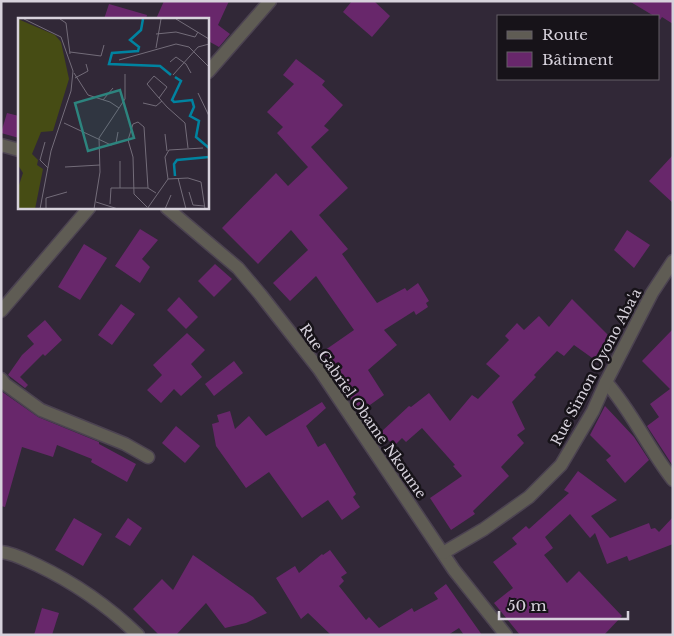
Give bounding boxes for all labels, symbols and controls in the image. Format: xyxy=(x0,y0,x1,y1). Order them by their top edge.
legend xyxy=(497,15,659,80)
inset map xyxy=(18,18,209,209)
text: Route xyxy=(542,25,588,44)
text: Bâtiment xyxy=(542,50,614,69)
street label: Rue Simon Oyono Aba'a xyxy=(547,285,645,449)
street label: Rue Gabriel Obame Nkoume xyxy=(296,320,430,502)
scale bar xyxy=(499,588,628,620)
text: 50 m xyxy=(507,596,547,615)

